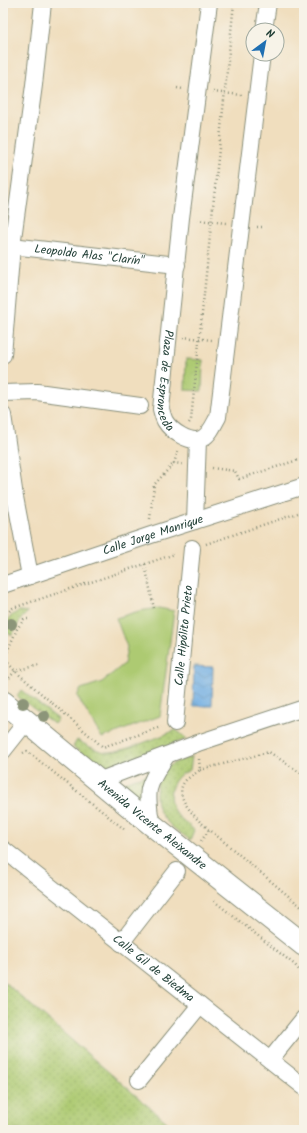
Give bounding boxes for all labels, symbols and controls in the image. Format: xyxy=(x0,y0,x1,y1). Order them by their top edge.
north arrow xyxy=(245,22,285,62)
text: N xyxy=(262,25,278,44)
street label: Leopoldo Alas "Clarín" xyxy=(33,239,145,271)
street label: Plaza de Espronceda xyxy=(151,329,179,436)
street label: Calle Jorge Manrique xyxy=(100,509,206,560)
street label: Calle Hipólito Prieto xyxy=(169,584,198,686)
street label: Avenida Vicente Aleixandre xyxy=(93,774,212,875)
street label: Calle Gil de Biedma xyxy=(108,930,199,1007)

